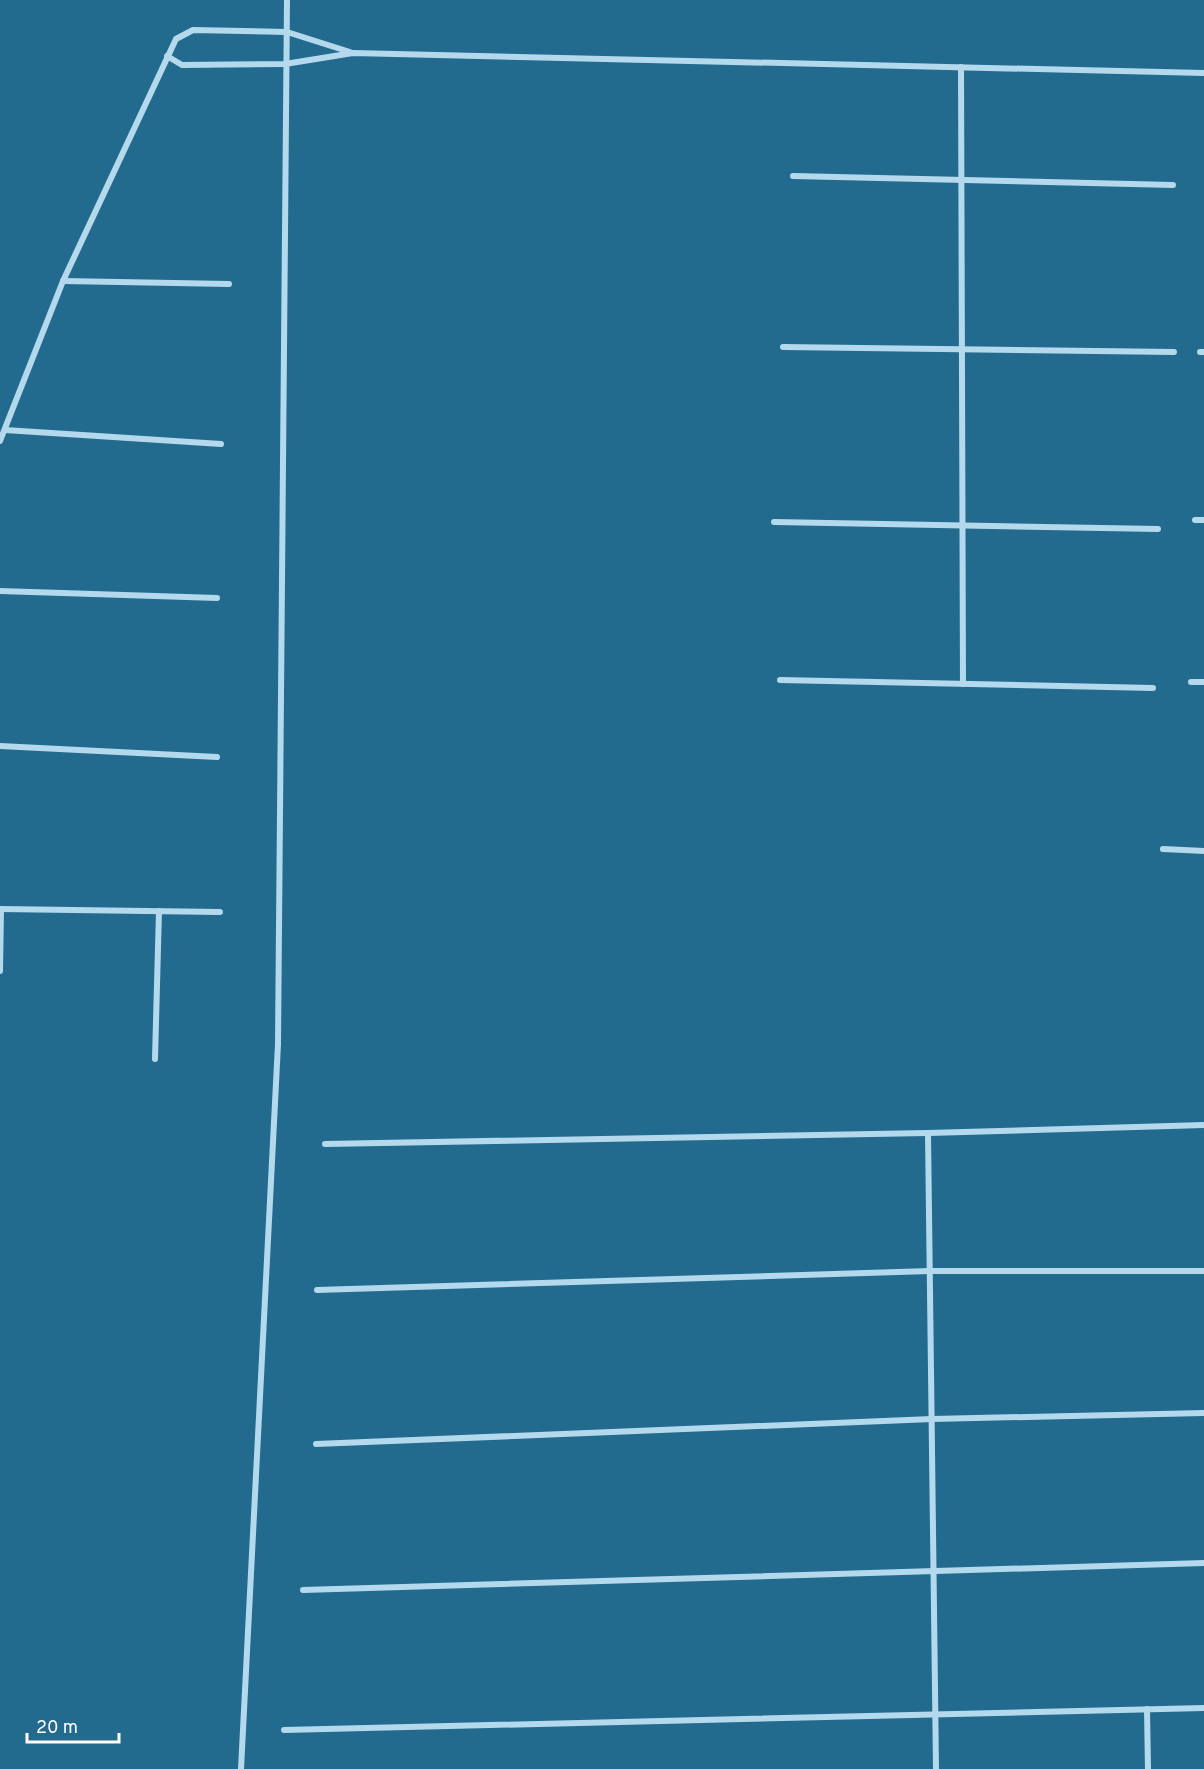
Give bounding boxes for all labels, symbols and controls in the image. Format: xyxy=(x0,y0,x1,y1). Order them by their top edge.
scale bar xyxy=(27,1706,118,1744)
text: 20 m xyxy=(36,1717,78,1740)

